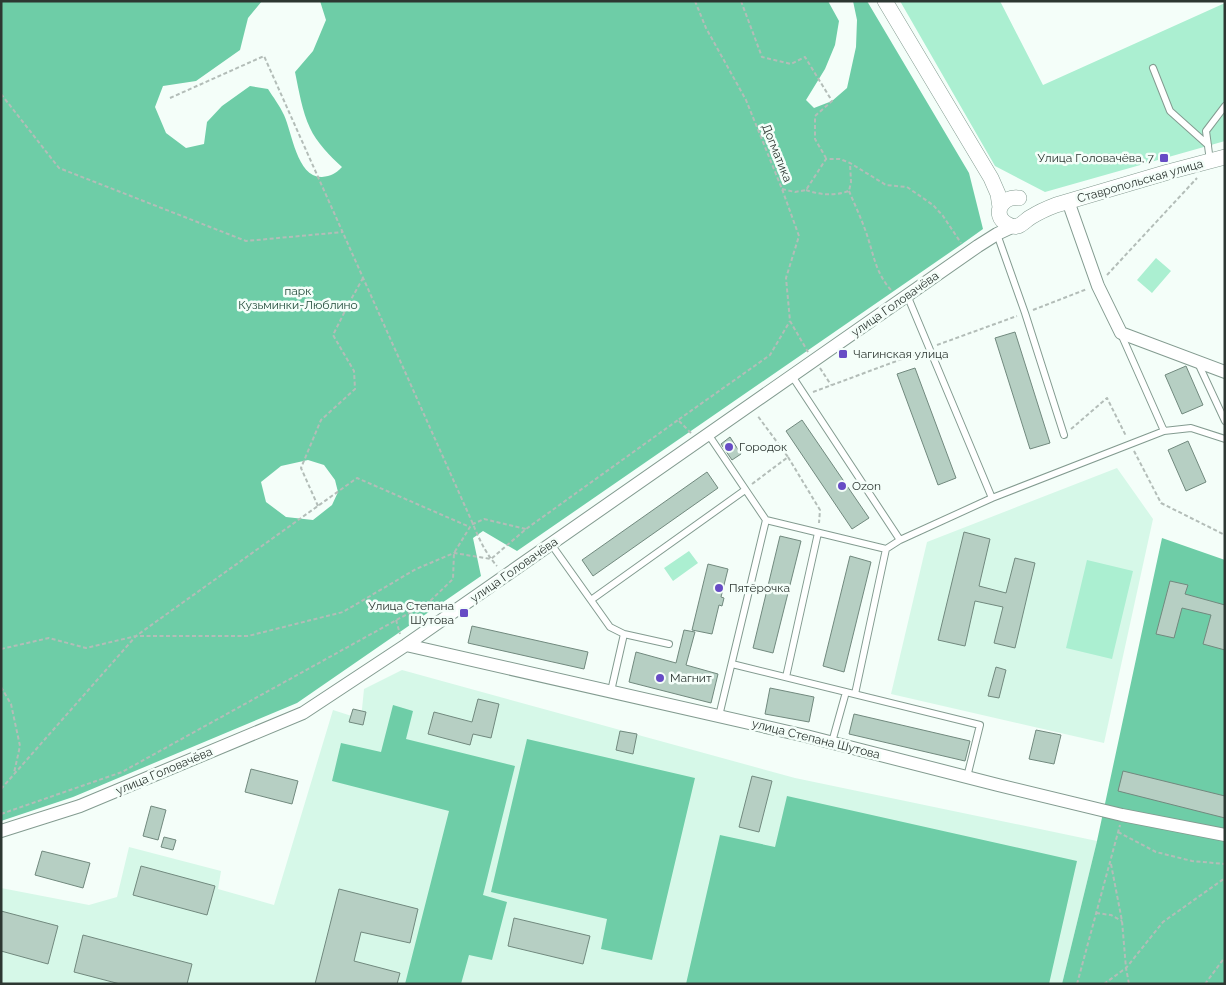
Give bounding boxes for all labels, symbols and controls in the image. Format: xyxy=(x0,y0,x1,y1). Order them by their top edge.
street label: Догматика xyxy=(759,122,795,184)
place label: Улица Головачёва, 7 xyxy=(1037,151,1155,165)
marker: Улица Головачёва, 7 xyxy=(1158,152,1170,164)
street label: Ставропольская улица xyxy=(1075,156,1205,206)
street label: улица Головачёва xyxy=(849,269,941,339)
park label: парк Кузьминки-Люблино xyxy=(238,284,358,312)
place label: Чагинская улица xyxy=(853,347,949,361)
marker: Чагинская улица xyxy=(837,348,849,360)
place label: Городок xyxy=(739,440,787,454)
marker: Городок xyxy=(723,441,735,453)
place label: Ozon xyxy=(852,479,881,493)
marker: Ozon xyxy=(836,480,848,492)
street label: улица Головачёва xyxy=(468,535,560,605)
place label: Пятёрочка xyxy=(729,581,790,595)
marker: Пятёрочка xyxy=(713,582,725,594)
place label: Улица Степана Шутова xyxy=(368,599,454,627)
marker: Улица Степана Шутова xyxy=(458,607,470,619)
place label: Магнит xyxy=(670,671,712,685)
marker: Магнит xyxy=(654,672,666,684)
street label: улица Степана Шутова xyxy=(750,716,882,762)
street label: улица Головачёва xyxy=(114,744,214,798)

